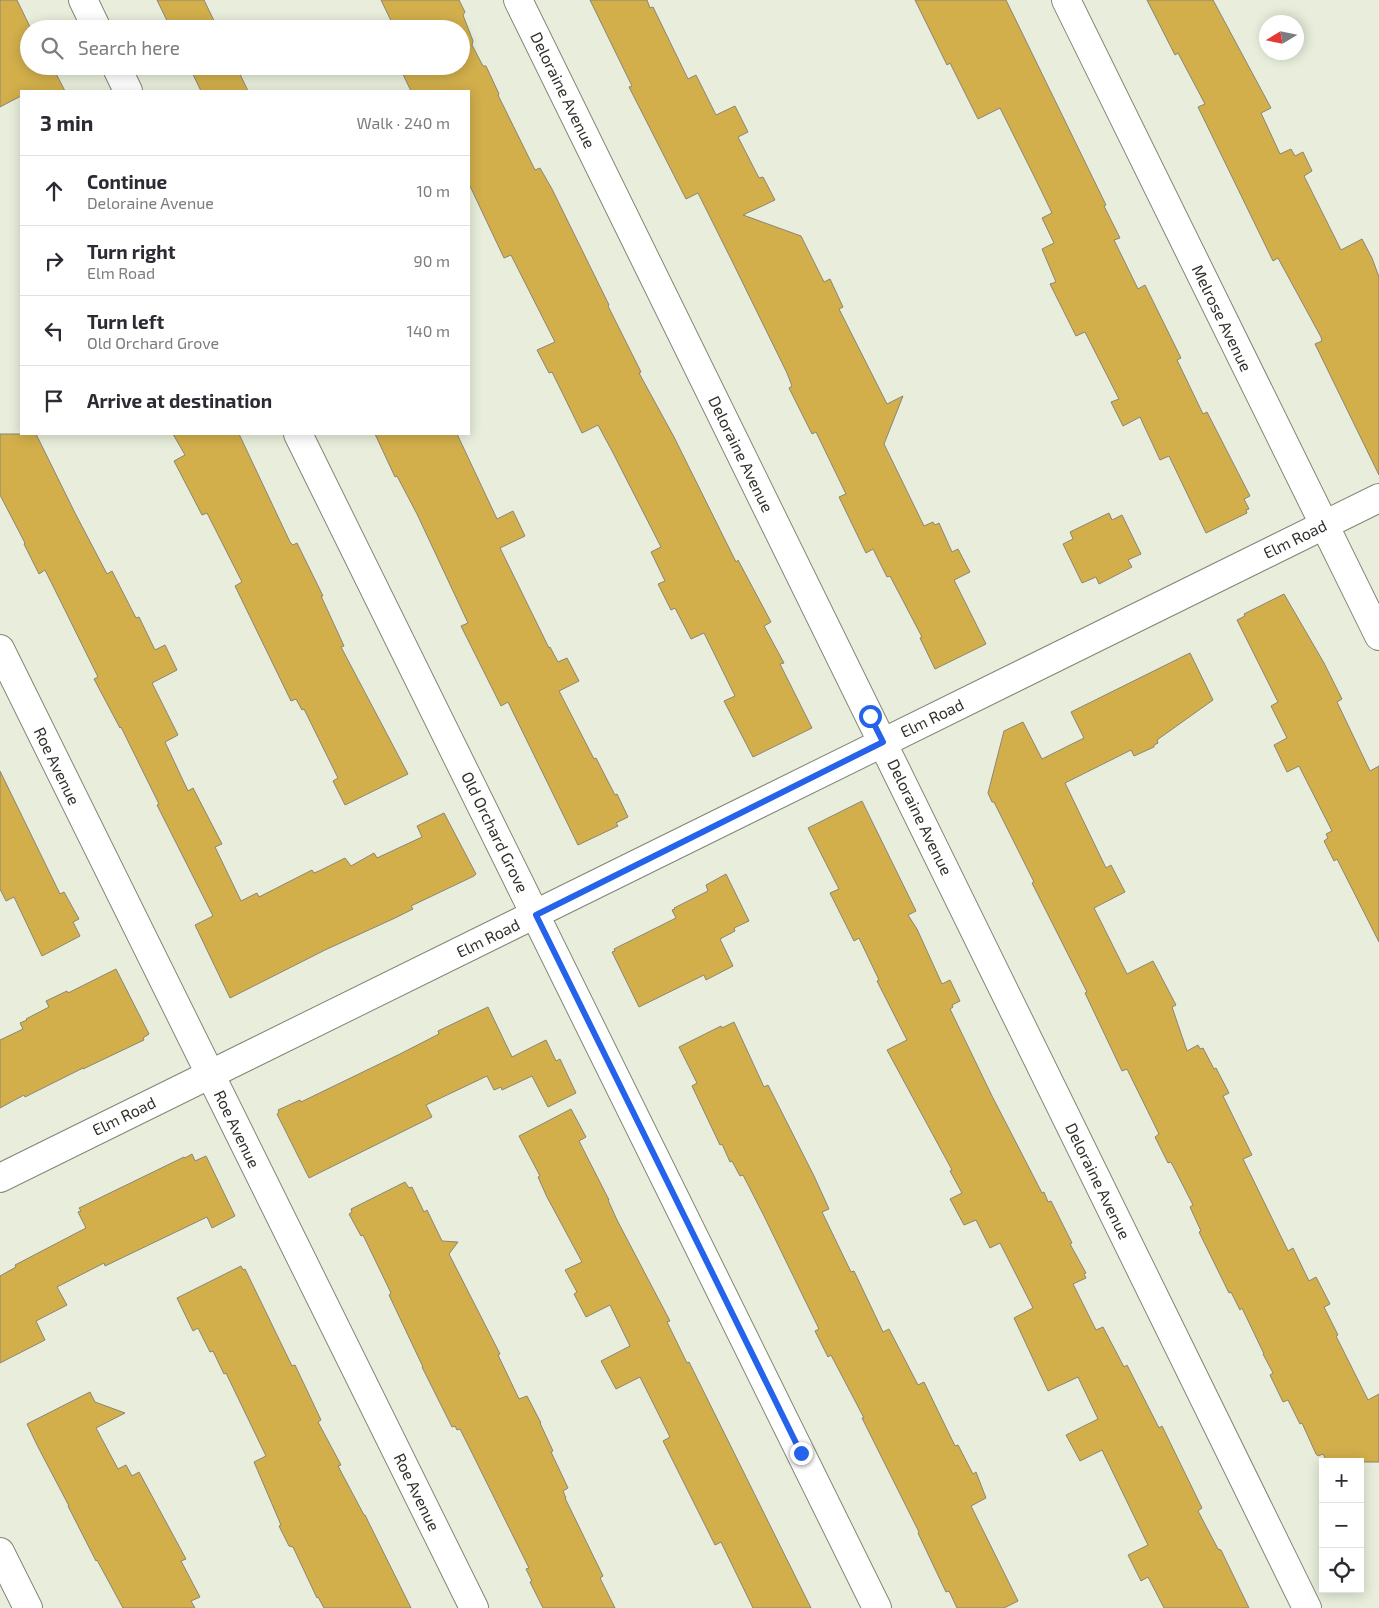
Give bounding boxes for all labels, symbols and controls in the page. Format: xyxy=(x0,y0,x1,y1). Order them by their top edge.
north arrow xyxy=(1259,15,1304,60)
search box xyxy=(20,20,470,75)
street label: Deloraine Avenue xyxy=(527,29,600,151)
icon: search xyxy=(38,34,66,62)
text: Search here xyxy=(78,36,180,59)
text: 3 min xyxy=(40,110,93,135)
text: Walk · 240 m xyxy=(357,113,450,132)
text: Continue xyxy=(87,170,167,193)
icon: ahead xyxy=(40,177,68,205)
text: 10 m xyxy=(416,181,450,200)
text: Deloraine Avenue xyxy=(87,193,214,212)
text: Turn right xyxy=(87,240,175,263)
icon: right xyxy=(40,247,68,275)
text: 90 m xyxy=(414,251,450,270)
street label: Melrose Avenue xyxy=(1188,261,1256,374)
text: Elm Road xyxy=(87,263,155,282)
text: Turn left xyxy=(87,310,164,333)
icon: left xyxy=(40,317,68,345)
text: 140 m xyxy=(407,321,450,340)
text: Old Orchard Grove xyxy=(87,333,219,352)
icon: arrive xyxy=(40,387,68,415)
text: Arrive at destination xyxy=(87,389,272,412)
street label: Deloraine Avenue xyxy=(705,393,778,515)
street label: Elm Road xyxy=(1260,515,1330,562)
street label: Elm Road xyxy=(897,694,967,741)
route start xyxy=(859,705,882,728)
street label: Roe Avenue xyxy=(30,724,84,808)
street label: Deloraine Avenue xyxy=(884,756,957,878)
street label: Old Orchard Grove xyxy=(458,768,533,895)
street label: Elm Road xyxy=(453,914,523,961)
street label: Roe Avenue xyxy=(210,1087,264,1171)
street label: Elm Road xyxy=(89,1092,159,1139)
street label: Deloraine Avenue xyxy=(1062,1120,1135,1242)
route end xyxy=(790,1442,813,1465)
street label: Roe Avenue xyxy=(390,1450,444,1534)
map controls xyxy=(1319,1458,1364,1593)
button: + xyxy=(1319,1458,1364,1503)
button: − xyxy=(1319,1503,1364,1548)
button: locate xyxy=(1319,1548,1364,1593)

